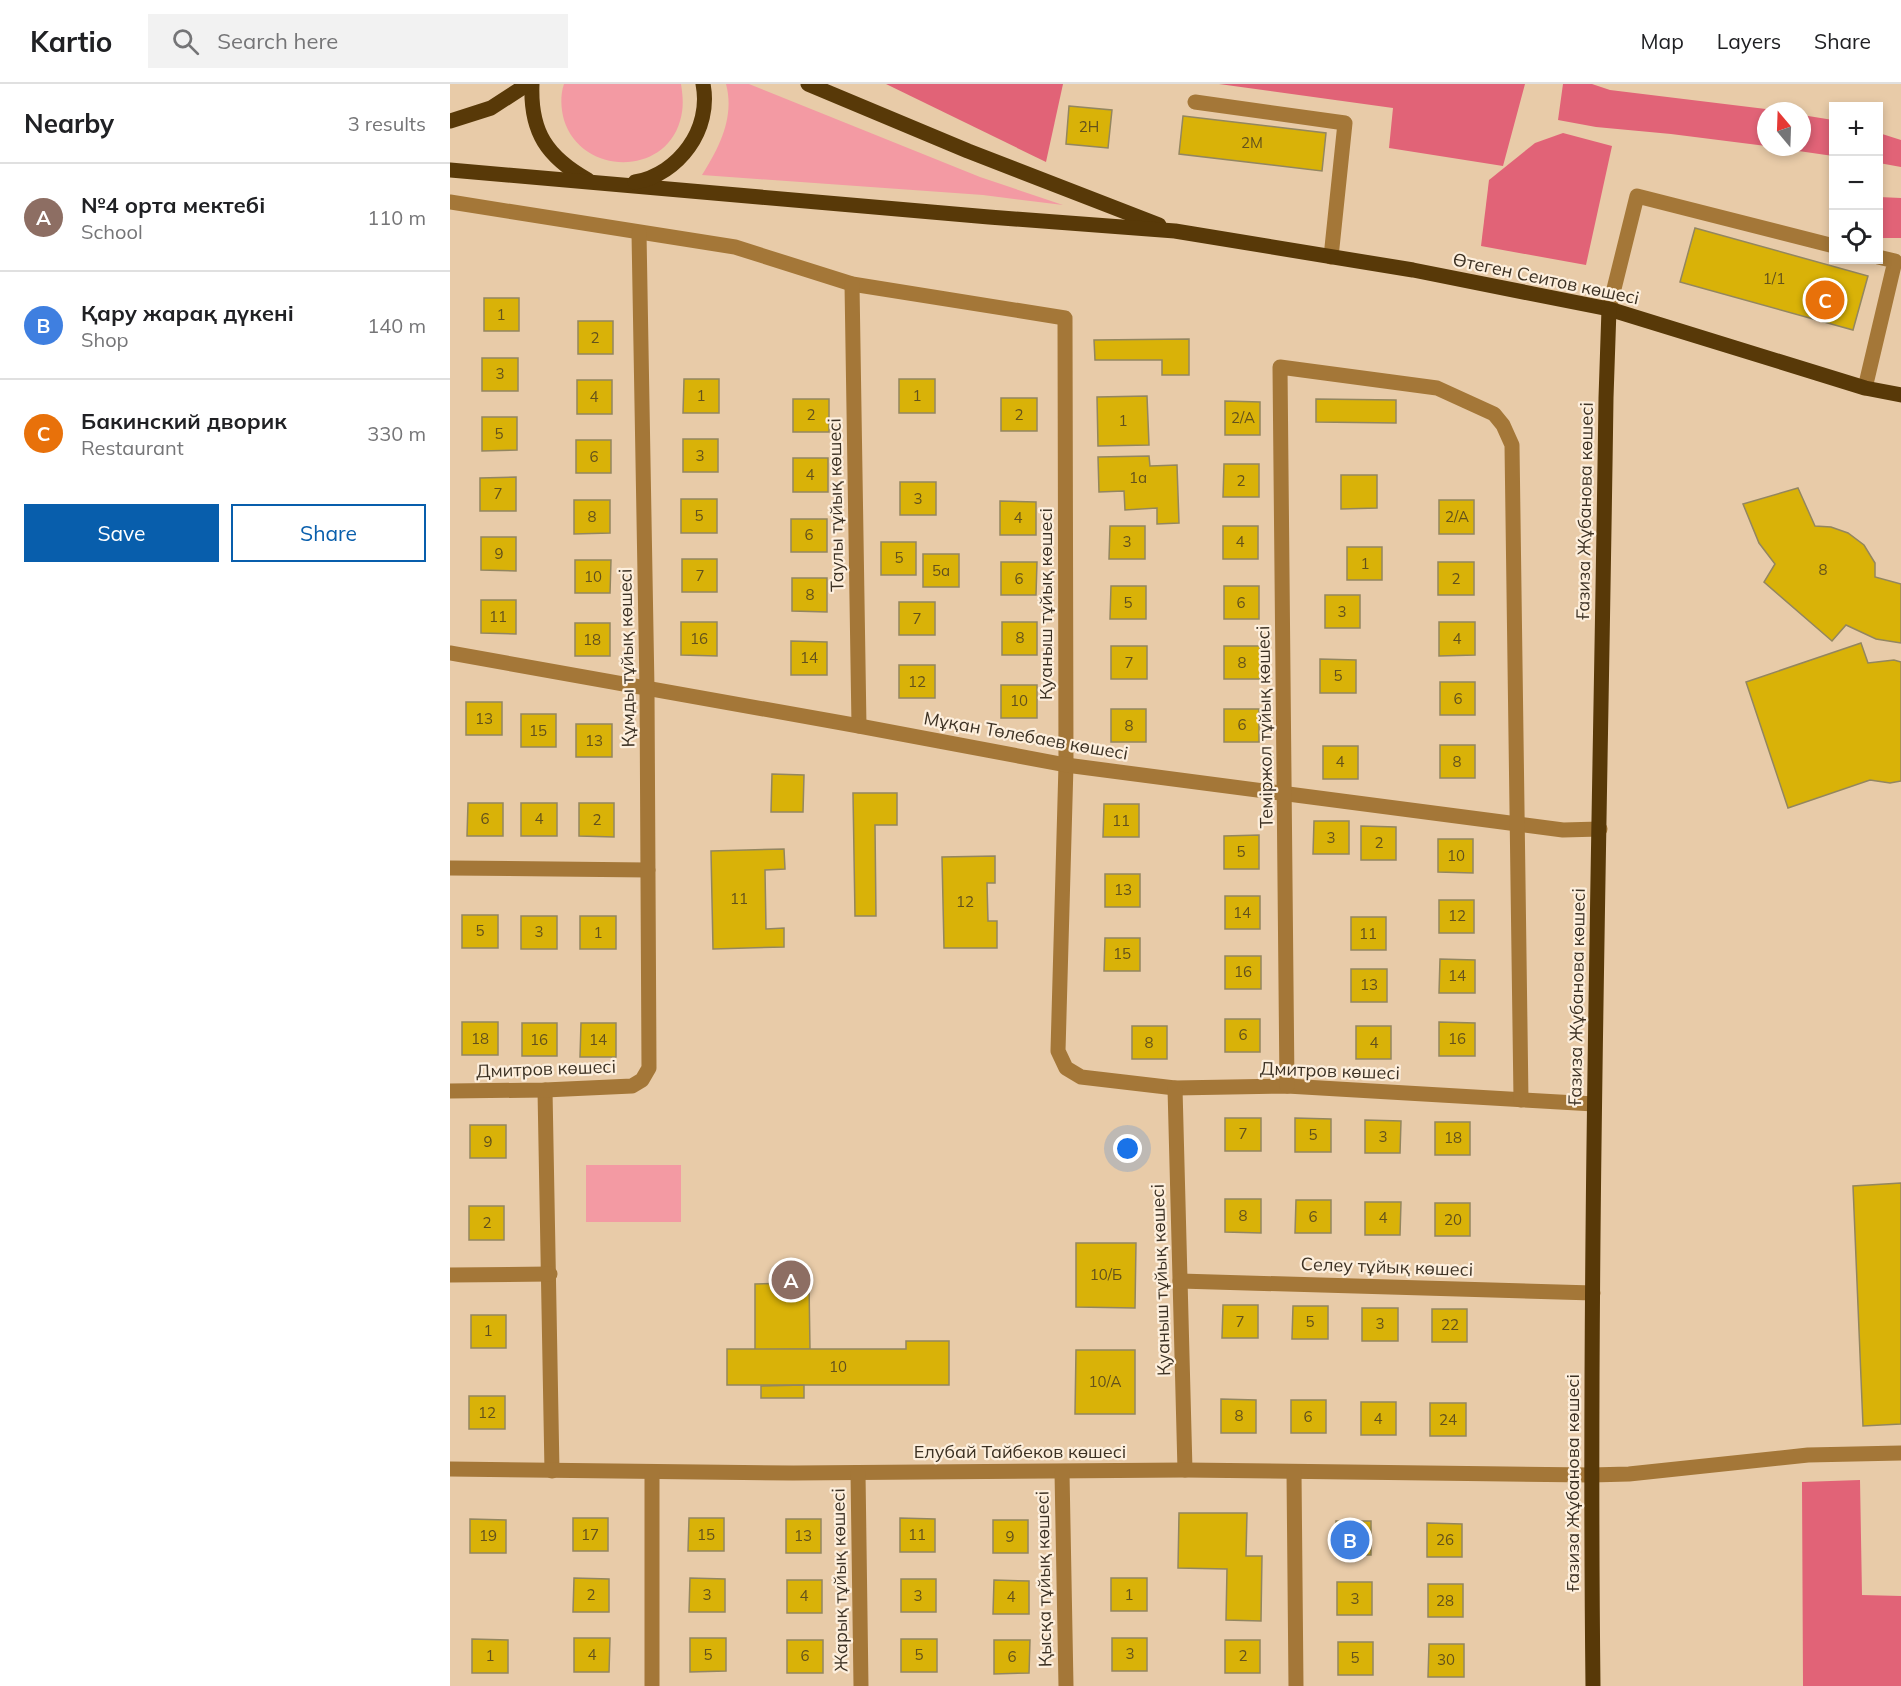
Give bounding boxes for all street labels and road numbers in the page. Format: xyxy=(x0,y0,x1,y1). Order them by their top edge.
street label: Өтеген Сеитов көшесі xyxy=(1451,248,1641,310)
street label: Ғазиза Жұбанова көшесі xyxy=(1571,402,1598,620)
street label: Таулы тұйық көшесі xyxy=(822,418,849,592)
street label: Қуаныш тұйық көшесі xyxy=(1034,508,1057,700)
street label: Құмды тұйық көшесі xyxy=(613,568,640,748)
street label: Теміржол тұйық көшесі xyxy=(1251,626,1278,829)
street label: Мұқан Төлебаев көшесі xyxy=(922,706,1130,765)
street label: Ғазиза Жұбанова көшесі xyxy=(1563,888,1590,1106)
street label: Дмитров көшесі xyxy=(476,1055,616,1082)
street label: Дмитров көшесі xyxy=(1260,1057,1400,1084)
street label: Қуаныш тұйық көшесі xyxy=(1146,1184,1175,1376)
street label: Селеу тұйық көшесі xyxy=(1300,1252,1474,1281)
street label: Ғазиза Жұбанова көшесі xyxy=(1561,1374,1584,1592)
street label: Елубай Тайбеков көшесі xyxy=(914,1440,1126,1463)
street label: Жарық тұйық көшесі xyxy=(826,1488,853,1672)
street label: Қысқа тұйық көшесі xyxy=(1030,1491,1057,1667)

